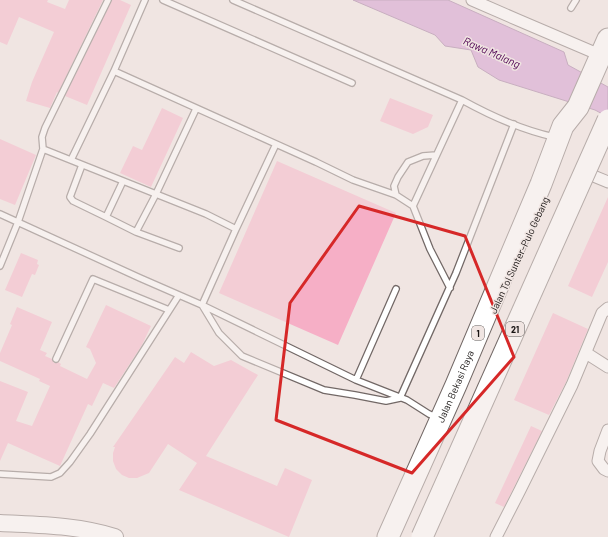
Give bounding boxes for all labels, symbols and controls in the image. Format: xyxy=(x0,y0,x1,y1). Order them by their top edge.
water label: Rawa Malang xyxy=(462,34,523,70)
street label: Jalan Tol Sunter–Pulo Gebang xyxy=(487,195,551,315)
road number: 21 xyxy=(506,322,524,336)
road number: 1 xyxy=(472,326,484,340)
street label: Jalan Bekasi Raya xyxy=(434,348,476,424)

